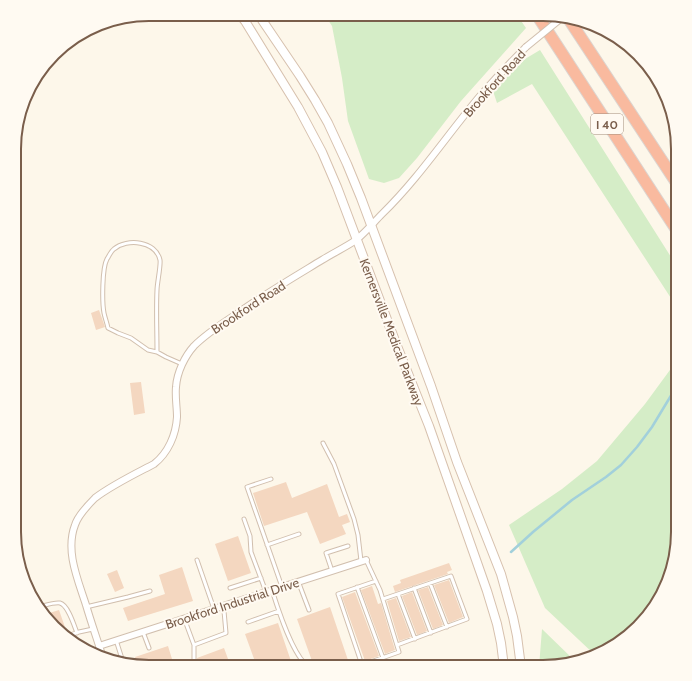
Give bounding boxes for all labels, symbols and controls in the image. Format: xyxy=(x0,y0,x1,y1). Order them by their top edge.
street label: Brookford Road xyxy=(459,46,529,120)
road number: I 40 xyxy=(591,114,623,134)
street label: Kernersville Medical Parkway xyxy=(357,256,428,408)
street label: Brookford Road xyxy=(208,277,288,337)
street label: Brookford Industrial Drive xyxy=(163,574,301,632)

